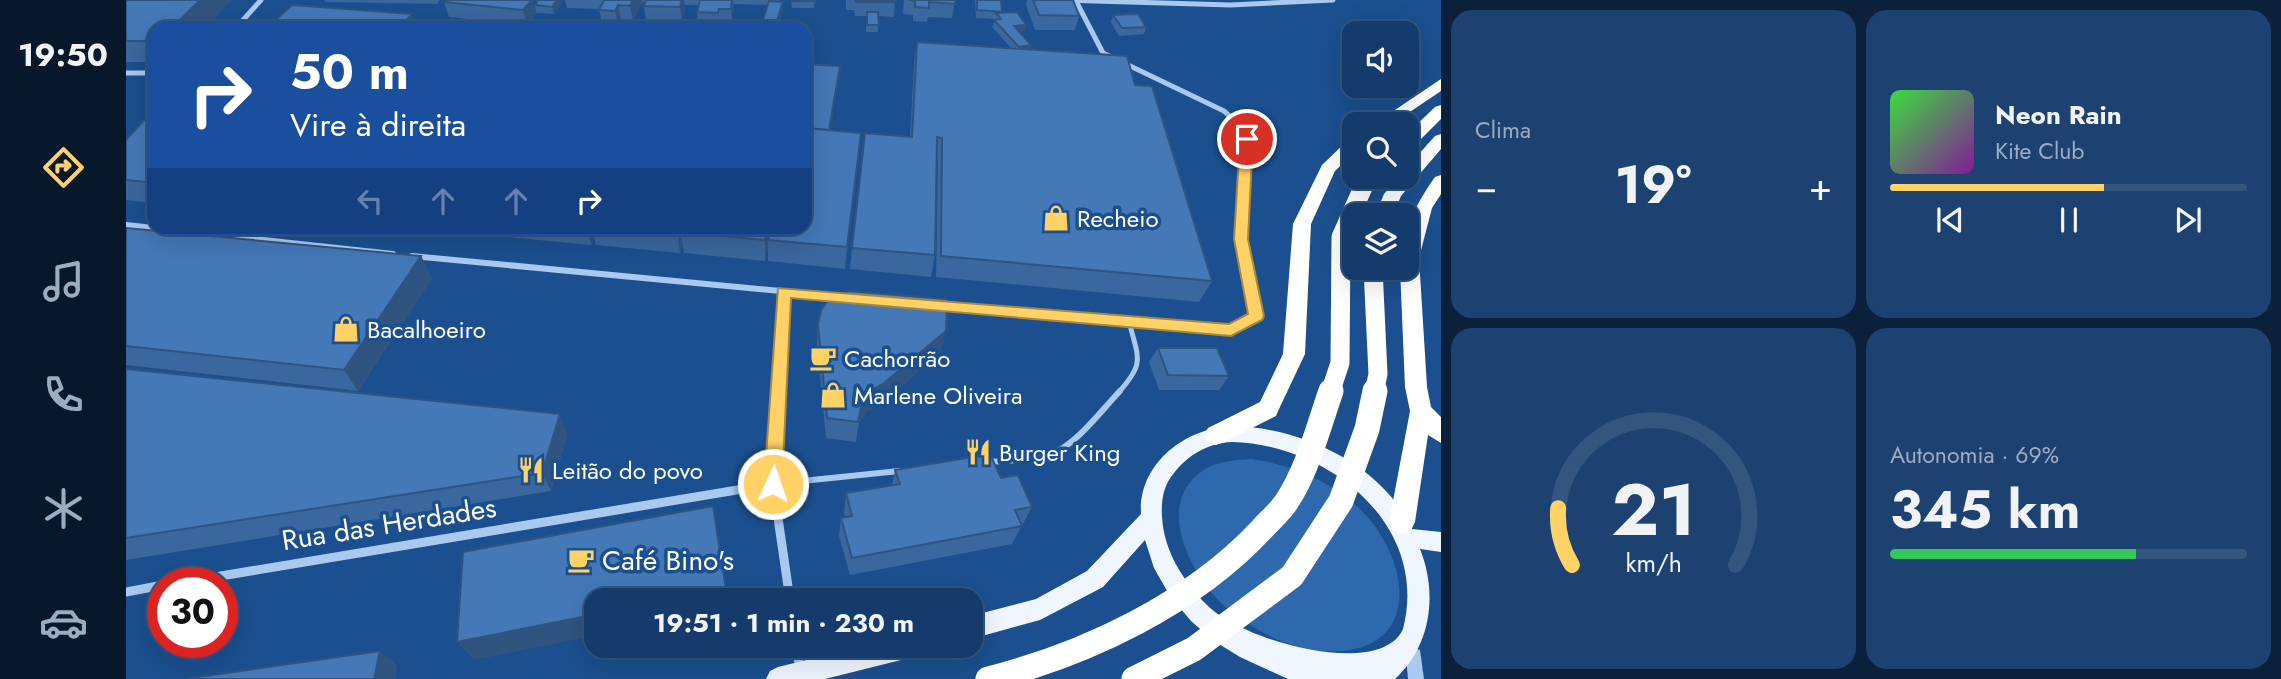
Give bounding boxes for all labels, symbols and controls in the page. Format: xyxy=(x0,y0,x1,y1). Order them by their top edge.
map controls xyxy=(1342,21,1419,280)
button: sound xyxy=(1342,21,1419,98)
text: 19:50 xyxy=(18,32,108,78)
text: 50 m xyxy=(290,37,409,107)
icon: right xyxy=(175,49,266,140)
text: Neon Rain xyxy=(1995,96,2122,134)
text: Vire à direita xyxy=(290,102,466,148)
pin xyxy=(1217,109,1277,169)
button: search xyxy=(1342,112,1419,189)
text: Clima xyxy=(1475,113,1531,147)
icon: arrive xyxy=(1228,120,1266,158)
text: Kite Club xyxy=(1995,134,2084,168)
icon: directions xyxy=(39,143,88,192)
text: 19° xyxy=(1615,147,1691,223)
text: − xyxy=(1475,159,1497,214)
text: + xyxy=(1809,159,1832,214)
icon: left xyxy=(351,182,389,220)
icon: ahead xyxy=(424,182,462,220)
icon: ahead xyxy=(497,182,535,220)
icon: right xyxy=(570,182,608,220)
place label: Recheio xyxy=(1077,201,1159,236)
icon: previous xyxy=(1931,201,1969,239)
icon: pause xyxy=(2050,201,2088,239)
icon: next xyxy=(2169,201,2207,239)
shop icon: Recheio xyxy=(1041,203,1071,233)
button: layers xyxy=(1342,203,1419,280)
icon: music xyxy=(39,257,88,306)
place label: Bacalhoeiro xyxy=(367,312,486,347)
shop icon: Bacalhoeiro xyxy=(331,314,361,344)
place label: Cachorrão xyxy=(844,341,950,376)
cafe icon: Cachorrão xyxy=(808,343,838,373)
icon: phone xyxy=(39,370,88,419)
place label: Marlene Oliveira xyxy=(854,378,1023,413)
shop icon: Marlene Oliveira xyxy=(818,380,848,410)
place label: Burger King xyxy=(999,435,1120,470)
restaurant icon: Burger King xyxy=(963,437,993,467)
text: Autonomia · 69% xyxy=(1890,438,2059,472)
position arrow xyxy=(736,447,810,521)
place label: Leitão do povo xyxy=(552,453,703,488)
restaurant icon: Leitão do povo xyxy=(516,455,546,485)
text: 21 xyxy=(1611,457,1696,562)
text: 345 km xyxy=(1890,472,2080,548)
icon: climate xyxy=(39,484,88,533)
street label: Rua das Herdades xyxy=(279,487,499,561)
place label: Café Bino's xyxy=(602,540,734,581)
text: km/h xyxy=(1625,544,1682,580)
cafe icon: Café Bino's xyxy=(566,545,596,575)
speed limit sign: 30 xyxy=(147,567,238,658)
icon: car xyxy=(39,598,88,647)
text: 19:51 · 1 min · 230 m xyxy=(653,604,914,642)

